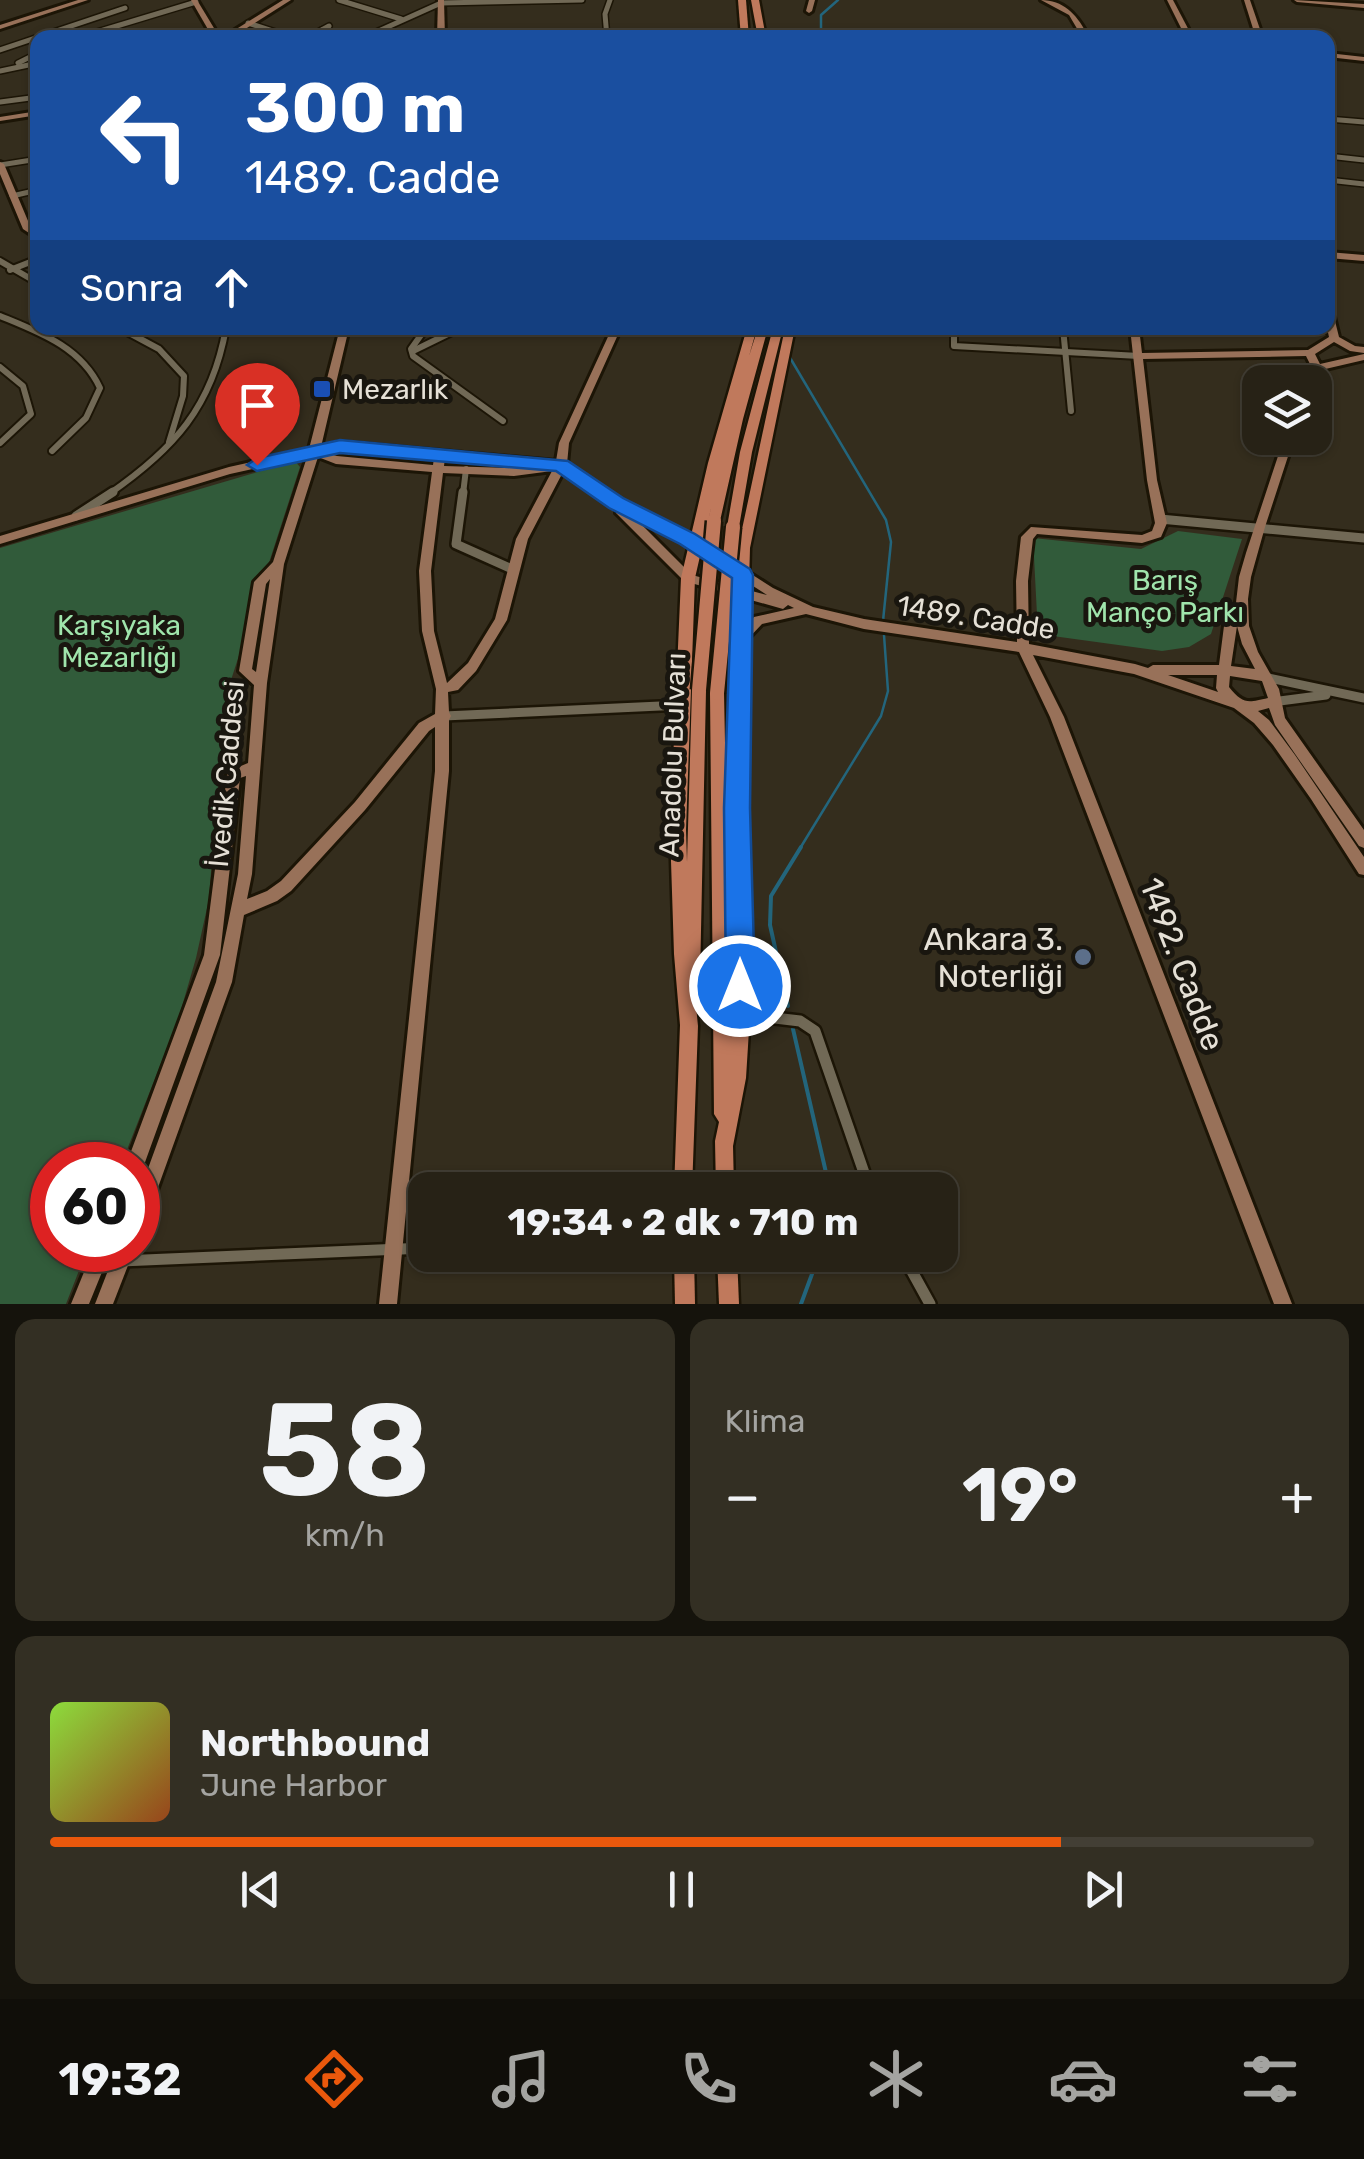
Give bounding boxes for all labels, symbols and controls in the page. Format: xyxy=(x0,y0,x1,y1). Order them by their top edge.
text: 300 m xyxy=(245,67,465,150)
icon: left xyxy=(80,70,210,200)
text: 1489. Cadde xyxy=(245,151,501,204)
icon: ahead xyxy=(204,260,259,315)
text: Sonra xyxy=(80,265,184,311)
pin xyxy=(215,363,300,466)
map controls xyxy=(1242,365,1332,455)
button: layers xyxy=(1242,365,1332,455)
place label: Mezarlık xyxy=(342,373,449,406)
icon: arrive xyxy=(230,378,285,433)
marker: Mezarlık xyxy=(311,378,333,400)
park label: Barış Manço Parkı xyxy=(1086,564,1244,629)
street label: 1489. Cadde xyxy=(895,589,1057,646)
park label: Karşıyaka Mezarlığı xyxy=(57,609,181,674)
street label: Anadolu Bulvarı xyxy=(652,652,693,858)
street label: İvedik Caddesi xyxy=(202,679,251,869)
street label: 1492. Cadde xyxy=(1132,872,1232,1056)
place label: Ankara 3. Noterliği xyxy=(924,920,1063,995)
position arrow xyxy=(688,934,792,1038)
marker: Ankara 3. Noterliği xyxy=(1072,946,1094,968)
speed limit sign: 60 xyxy=(30,1142,160,1272)
text: 19:34 · 2 dk · 710 m xyxy=(507,1199,859,1245)
text: 58 xyxy=(259,1373,431,1528)
text: Klima xyxy=(725,1402,805,1440)
text: 19° xyxy=(962,1451,1078,1540)
text: − xyxy=(725,1464,760,1529)
text: + xyxy=(1280,1464,1314,1529)
text: km/h xyxy=(305,1516,385,1554)
text: Northbound xyxy=(200,1720,430,1766)
text: June Harbor xyxy=(200,1766,387,1804)
icon: previous xyxy=(233,1862,288,1917)
icon: pause xyxy=(654,1862,709,1917)
icon: next xyxy=(1076,1862,1131,1917)
icon: directions xyxy=(299,2044,369,2114)
icon: music xyxy=(486,2044,556,2114)
icon: phone xyxy=(674,2044,744,2114)
icon: climate xyxy=(861,2044,931,2114)
icon: car xyxy=(1048,2044,1118,2114)
icon: filters xyxy=(1235,2044,1305,2114)
text: 19:32 xyxy=(59,2053,182,2106)

